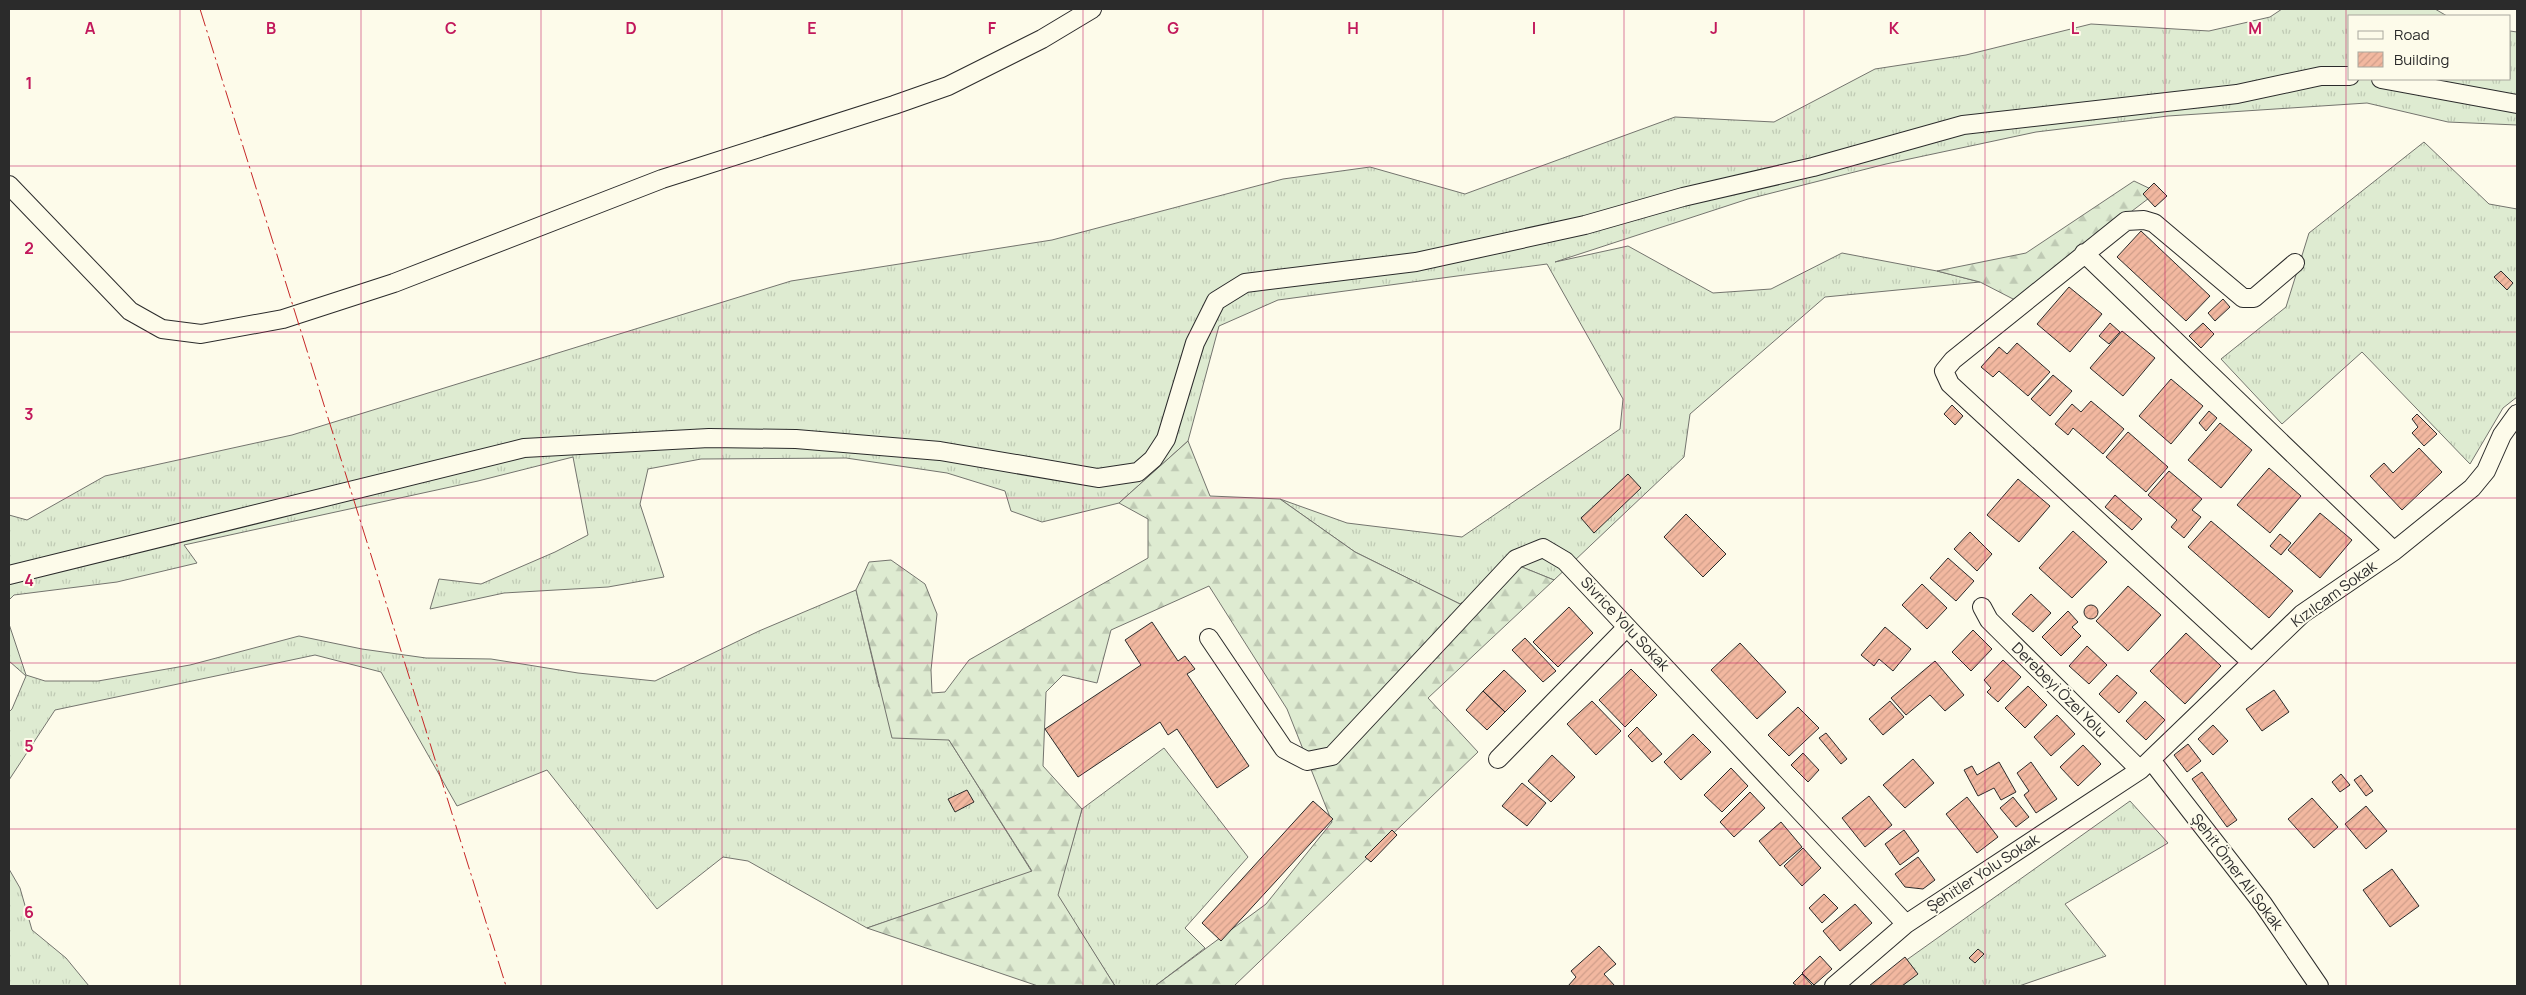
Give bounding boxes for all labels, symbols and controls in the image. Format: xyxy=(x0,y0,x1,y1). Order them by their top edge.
legend xyxy=(2348,15,2511,80)
text: A xyxy=(85,17,96,39)
text: B xyxy=(266,17,276,39)
text: C xyxy=(445,17,457,39)
text: D xyxy=(625,17,637,39)
text: E xyxy=(807,17,817,39)
text: F xyxy=(988,17,997,39)
text: G xyxy=(1167,17,1179,39)
text: H xyxy=(1347,17,1359,39)
text: I xyxy=(1532,17,1536,39)
text: J xyxy=(1710,17,1718,39)
text: K xyxy=(1889,17,1900,39)
text: L xyxy=(2071,17,2080,39)
text: M xyxy=(2248,17,2262,39)
text: Road xyxy=(2394,24,2430,45)
text: Building xyxy=(2394,49,2449,70)
text: 1 xyxy=(25,72,33,94)
text: 2 xyxy=(24,237,34,259)
text: 3 xyxy=(24,403,34,425)
street label: Kızılcam Sokak xyxy=(2287,555,2381,632)
text: 4 xyxy=(24,569,34,591)
street label: Sivrice Yolu Sokak xyxy=(1576,572,1675,676)
street label: Derebeyi Özel Yolu xyxy=(2007,637,2112,742)
text: 5 xyxy=(24,735,34,757)
street label: Şehit Ömer Ali Sokak xyxy=(2187,809,2289,935)
street label: Şehitler Yolu Sokak xyxy=(1923,828,2043,917)
text: 6 xyxy=(24,901,34,923)

